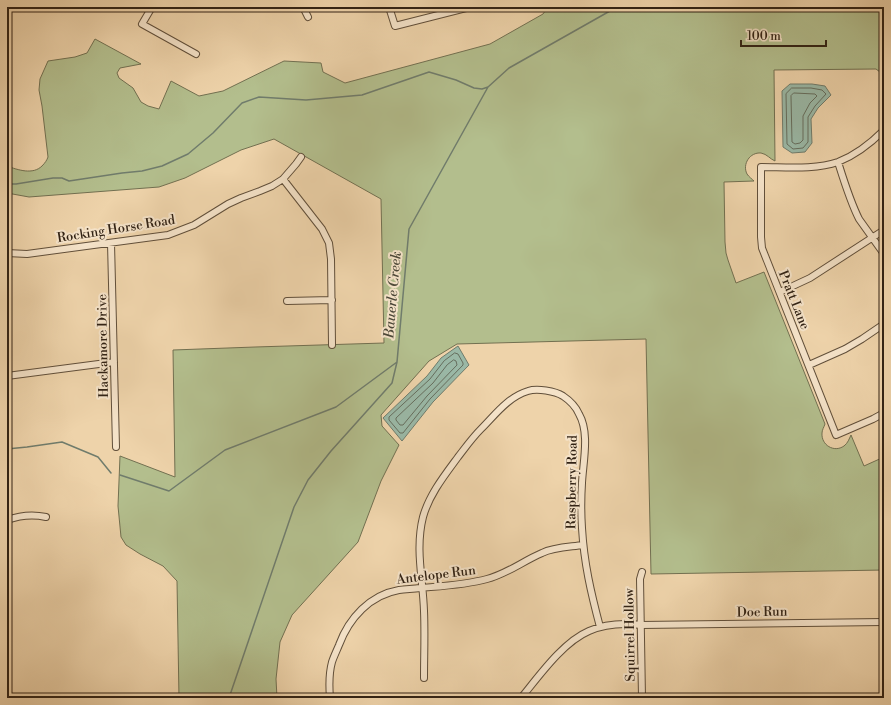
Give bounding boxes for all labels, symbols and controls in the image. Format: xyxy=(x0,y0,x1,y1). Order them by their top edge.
scale bar xyxy=(741,22,826,48)
text: 100 m xyxy=(747,29,781,44)
street label: Rocking Horse Road xyxy=(56,212,177,246)
water label: Bauerle Creek xyxy=(380,251,406,340)
street label: Pratt Lane xyxy=(775,268,813,332)
street label: Hackamore Drive xyxy=(94,293,112,398)
street label: Raspberry Road xyxy=(563,434,581,529)
street label: Antelope Run xyxy=(394,562,477,588)
street label: Squirrel Hollow xyxy=(621,587,639,682)
street label: Doe Run xyxy=(736,604,788,620)

